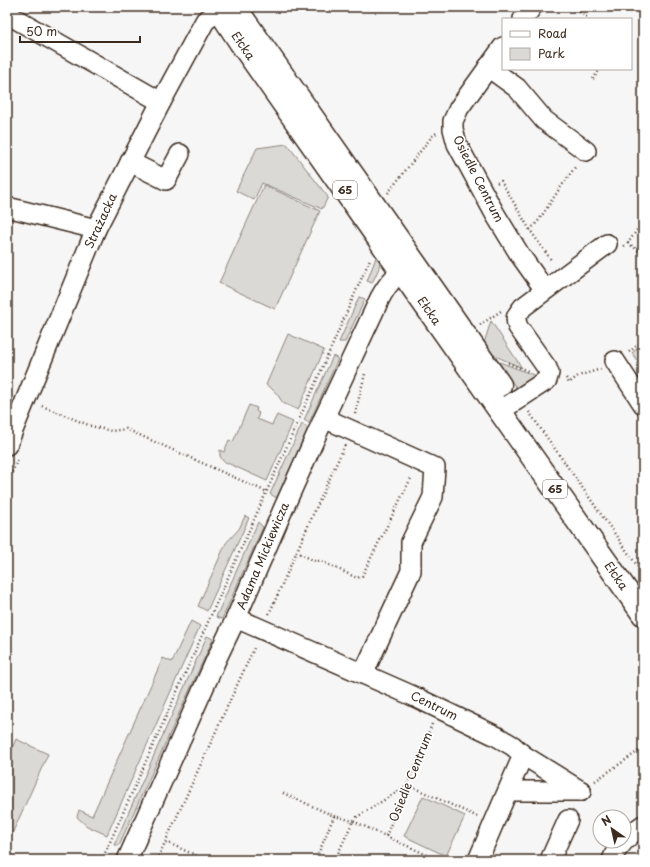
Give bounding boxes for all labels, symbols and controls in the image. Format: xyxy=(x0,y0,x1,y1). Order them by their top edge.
scale bar xyxy=(20,18,140,44)
legend xyxy=(502,18,632,70)
text: 50 m xyxy=(26,22,57,40)
text: Road xyxy=(538,24,567,42)
street label: Ełcka xyxy=(228,28,260,64)
text: Park xyxy=(538,44,565,62)
street label: Osiedle Centrum xyxy=(449,132,509,225)
road number: 65 xyxy=(333,181,357,199)
street label: Strażacka xyxy=(79,189,121,251)
street label: Ełcka xyxy=(414,293,446,329)
road number: 65 xyxy=(543,480,567,498)
street label: Adama Mickiewicza xyxy=(231,499,293,612)
street label: Ełcka xyxy=(601,558,633,594)
street label: Centrum xyxy=(408,686,461,724)
street label: Osiedle Centrum xyxy=(384,729,436,824)
north arrow xyxy=(592,809,632,849)
text: N xyxy=(598,811,615,830)

